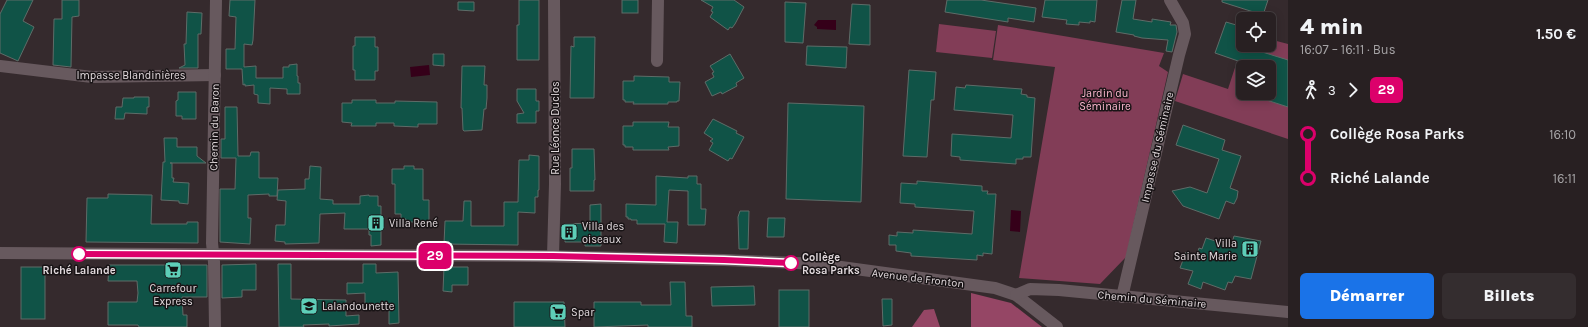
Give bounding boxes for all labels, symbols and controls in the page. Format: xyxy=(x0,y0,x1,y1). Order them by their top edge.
map controls xyxy=(1236,12,1276,100)
button: locate xyxy=(1236,12,1276,52)
text: 4 min xyxy=(1300,14,1363,40)
text: 1.50 € xyxy=(1536,25,1576,43)
text: 16:07 – 16:11 · Bus xyxy=(1300,42,1395,57)
button: layers xyxy=(1236,60,1276,100)
street label: Impasse Blandinières xyxy=(76,69,186,82)
icon: walk xyxy=(1300,79,1322,101)
icon: forward xyxy=(1342,79,1364,101)
street label: Rue Léonce Duclos xyxy=(549,81,562,175)
text: 29 xyxy=(1378,81,1395,98)
street label: Chemin du Baron xyxy=(207,83,222,171)
text: 3 xyxy=(1328,83,1336,98)
park label: Jardin du Séminaire xyxy=(1079,87,1131,113)
street label: Impasse du Séminaire xyxy=(1138,90,1177,204)
text: Collège Rosa Parks xyxy=(1330,125,1464,143)
text: 16:10 xyxy=(1549,127,1576,142)
text: Riché Lalande xyxy=(1330,169,1430,187)
text: 16:11 xyxy=(1553,171,1576,186)
building icon: Villa René xyxy=(366,213,386,233)
place label: Villa René xyxy=(389,217,438,230)
place label: Villa des oiseaux xyxy=(582,220,624,246)
building icon: Villa des oiseaux xyxy=(559,222,579,242)
place label: Villa Sainte Marie xyxy=(1174,237,1237,263)
building icon: Villa Sainte Marie xyxy=(1240,239,1260,259)
line badge: 29 xyxy=(417,243,453,269)
marker: Riché Lalande xyxy=(71,246,87,262)
text: 29 xyxy=(426,247,444,264)
place label: Collège Rosa Parks xyxy=(802,251,860,277)
marker: Collège Rosa Parks xyxy=(783,255,799,271)
supermarket icon: Carrefour Express xyxy=(163,260,183,280)
place label: Riché Lalande xyxy=(42,264,116,277)
street label: Avenue de Fronton xyxy=(871,266,965,291)
button: Démarrer xyxy=(1300,273,1434,319)
button: Billets xyxy=(1442,273,1576,319)
place label: Carrefour Express xyxy=(150,282,196,308)
street label: Chemin du Séminaire xyxy=(1097,288,1207,311)
school or university icon: Lalandounette xyxy=(299,296,319,316)
place label: Lalandounette xyxy=(322,300,395,313)
supermarket icon: Spar xyxy=(548,302,568,322)
place label: Spar xyxy=(571,306,594,319)

